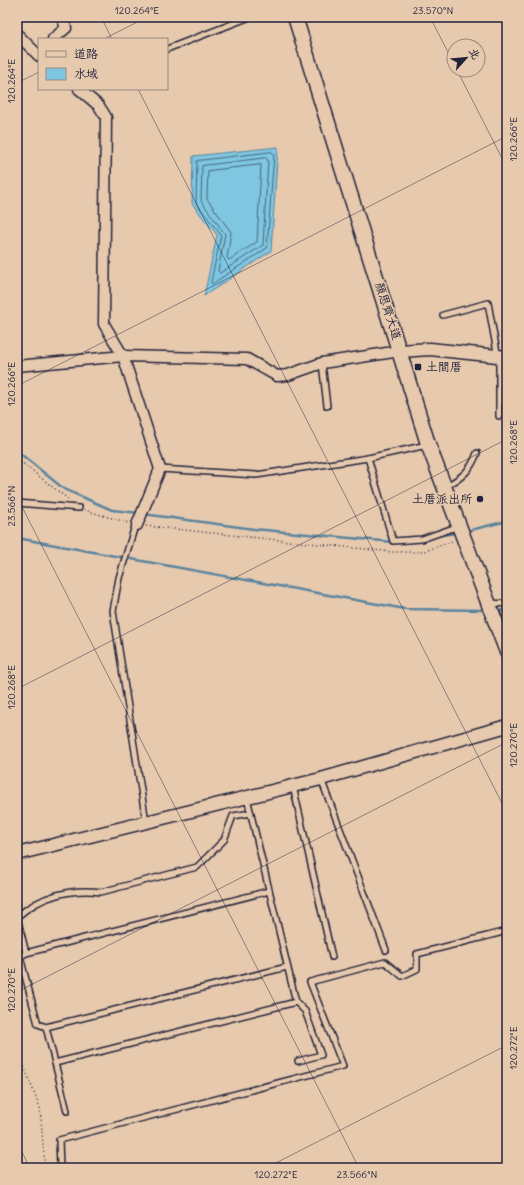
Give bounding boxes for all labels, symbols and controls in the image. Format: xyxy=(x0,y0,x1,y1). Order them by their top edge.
text: 120.264°E xyxy=(115,4,159,17)
text: 23.570°N xyxy=(413,4,453,17)
legend xyxy=(38,38,168,90)
north arrow xyxy=(446,38,486,78)
text: 北 xyxy=(466,45,484,62)
text: 道路 xyxy=(74,46,98,61)
text: 120.264°E xyxy=(5,59,18,103)
text: 水域 xyxy=(74,66,98,81)
text: 120.266°E xyxy=(507,117,520,161)
street label: 顏思齊大道 xyxy=(372,279,405,342)
place label: 土間厝 xyxy=(426,359,462,374)
text: 120.266°E xyxy=(5,362,18,406)
marker: 土間厝 xyxy=(413,362,423,372)
text: 120.268°E xyxy=(507,420,520,464)
text: 23.566°N xyxy=(5,486,18,526)
place label: 土厝派出所 xyxy=(412,491,473,506)
marker: 土厝派出所 xyxy=(475,494,485,504)
text: 120.268°E xyxy=(5,665,18,709)
text: 120.270°E xyxy=(507,723,520,767)
text: 120.270°E xyxy=(5,968,18,1012)
text: 120.272°E xyxy=(507,1026,520,1070)
text: 120.272°E xyxy=(254,1168,298,1181)
text: 23.566°N xyxy=(337,1168,377,1181)

